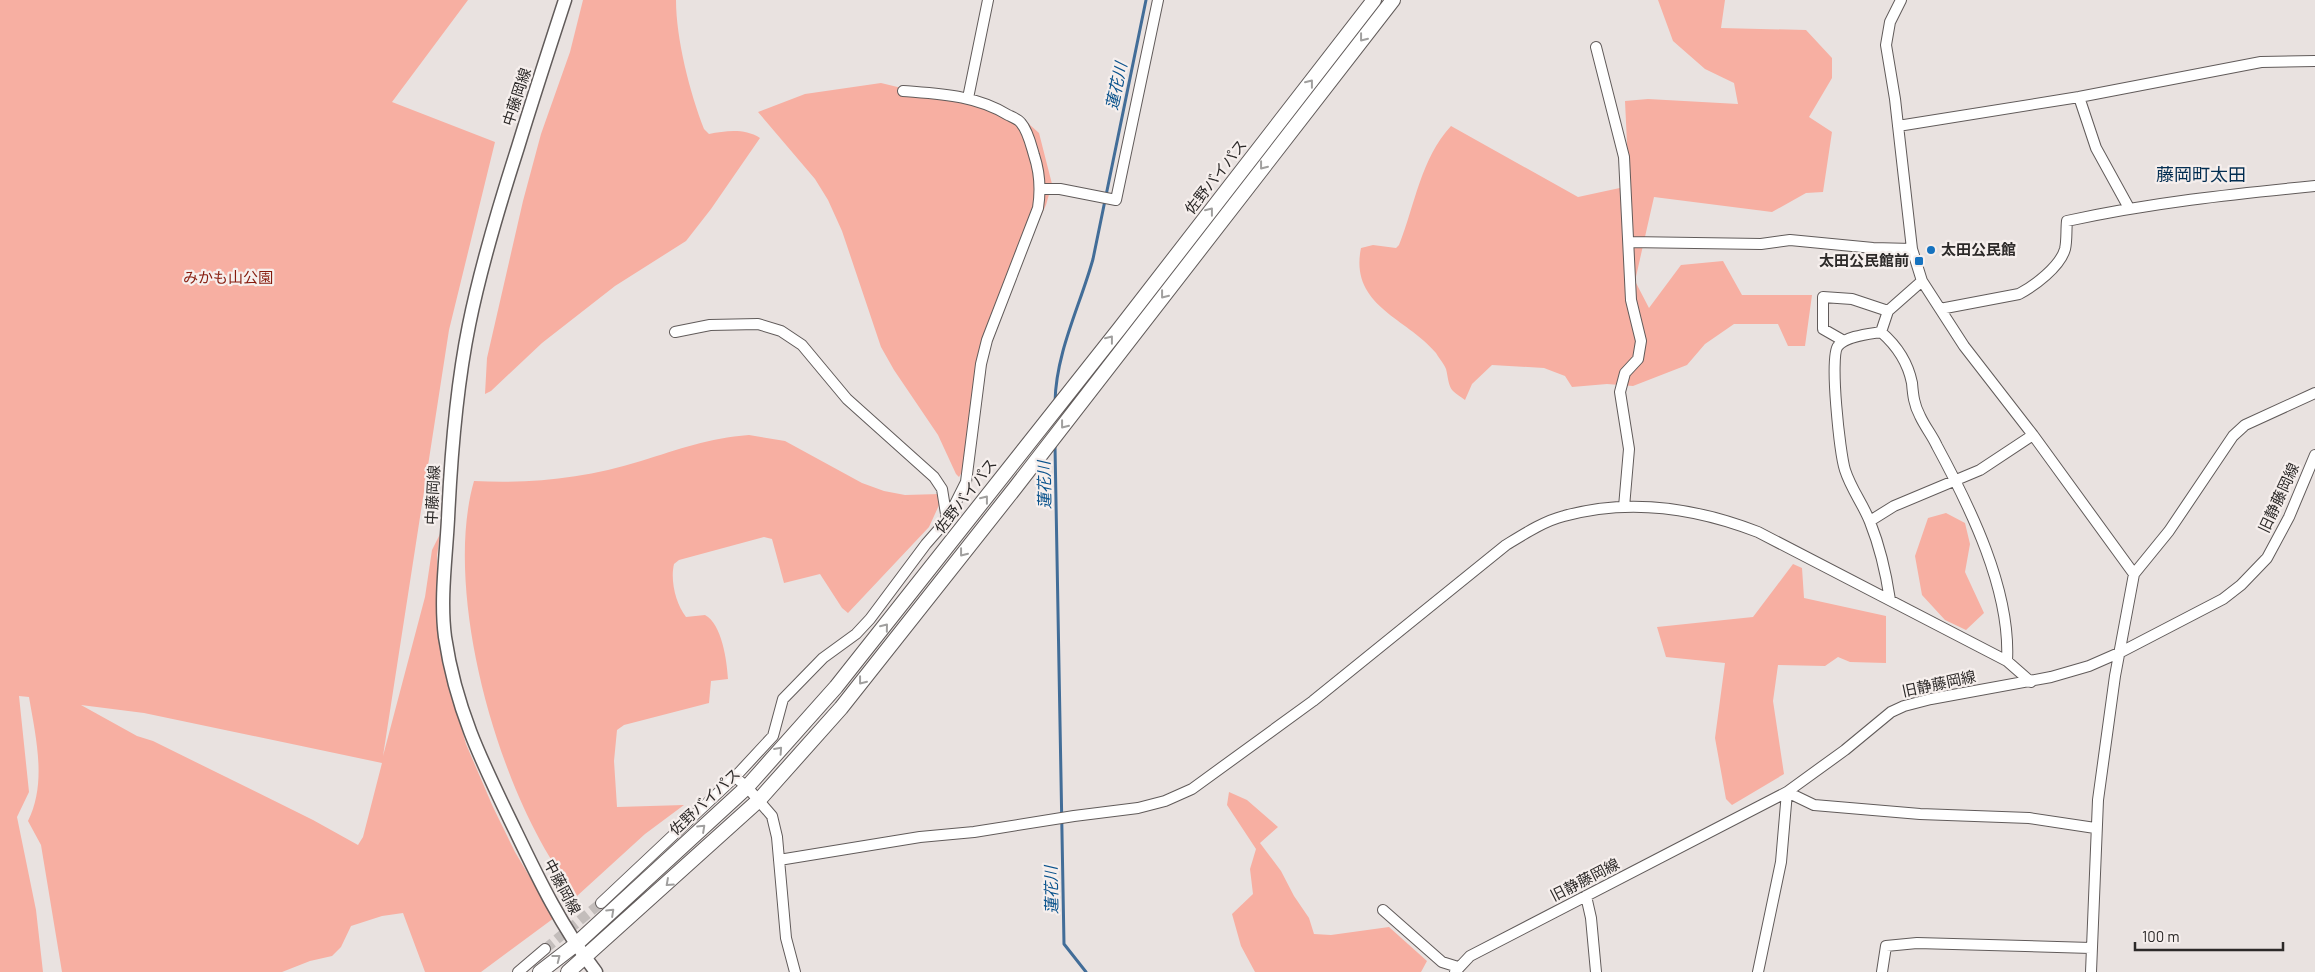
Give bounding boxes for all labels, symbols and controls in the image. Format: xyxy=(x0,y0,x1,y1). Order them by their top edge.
one-way arrow xyxy=(1360,32,1368,41)
water label: 蓮花川 xyxy=(1101,58,1130,111)
street label: 中藤岡線 xyxy=(498,65,534,128)
one-way arrow xyxy=(1304,80,1312,89)
street label: 佐野バイパス xyxy=(1181,135,1250,217)
one-way arrow xyxy=(1260,161,1269,170)
district label: 藤岡町太田 xyxy=(2156,163,2246,185)
one-way arrow xyxy=(1204,207,1213,217)
place label: 太田公民館 xyxy=(1941,240,2016,258)
marker: 太田公民館 xyxy=(1925,244,1937,256)
place label: 太田公民館前 xyxy=(1819,251,1909,269)
marker: 太田公民館前 xyxy=(1913,255,1925,267)
park label: みかも山公園 xyxy=(183,268,273,286)
one-way arrow xyxy=(1161,289,1169,298)
one-way arrow xyxy=(1105,336,1114,345)
one-way arrow xyxy=(1061,419,1070,429)
street label: 佐野バイパス xyxy=(931,454,1000,536)
water label: 蓮花川 xyxy=(1034,459,1053,509)
street label: 旧静藤岡線 xyxy=(2254,460,2302,535)
street label: 中藤岡線 xyxy=(421,465,443,525)
one-way arrow xyxy=(979,496,987,505)
one-way arrow xyxy=(960,548,969,557)
one-way arrow xyxy=(879,624,887,633)
street label: 旧静藤岡線 xyxy=(1900,666,1977,700)
one-way arrow xyxy=(860,675,868,684)
one-way arrow xyxy=(773,747,782,756)
street label: 佐野バイパス xyxy=(665,764,743,838)
one-way arrow xyxy=(697,825,706,834)
street label: 旧静藤岡線 xyxy=(1547,854,1622,904)
street label: 中藤岡線 xyxy=(541,856,585,917)
water label: 蓮花川 xyxy=(1041,864,1060,914)
one-way arrow xyxy=(665,878,674,887)
one-way arrow xyxy=(605,909,614,918)
scale bar xyxy=(2135,920,2282,952)
text: 100 m xyxy=(2142,927,2180,945)
one-way arrow xyxy=(552,955,561,964)

